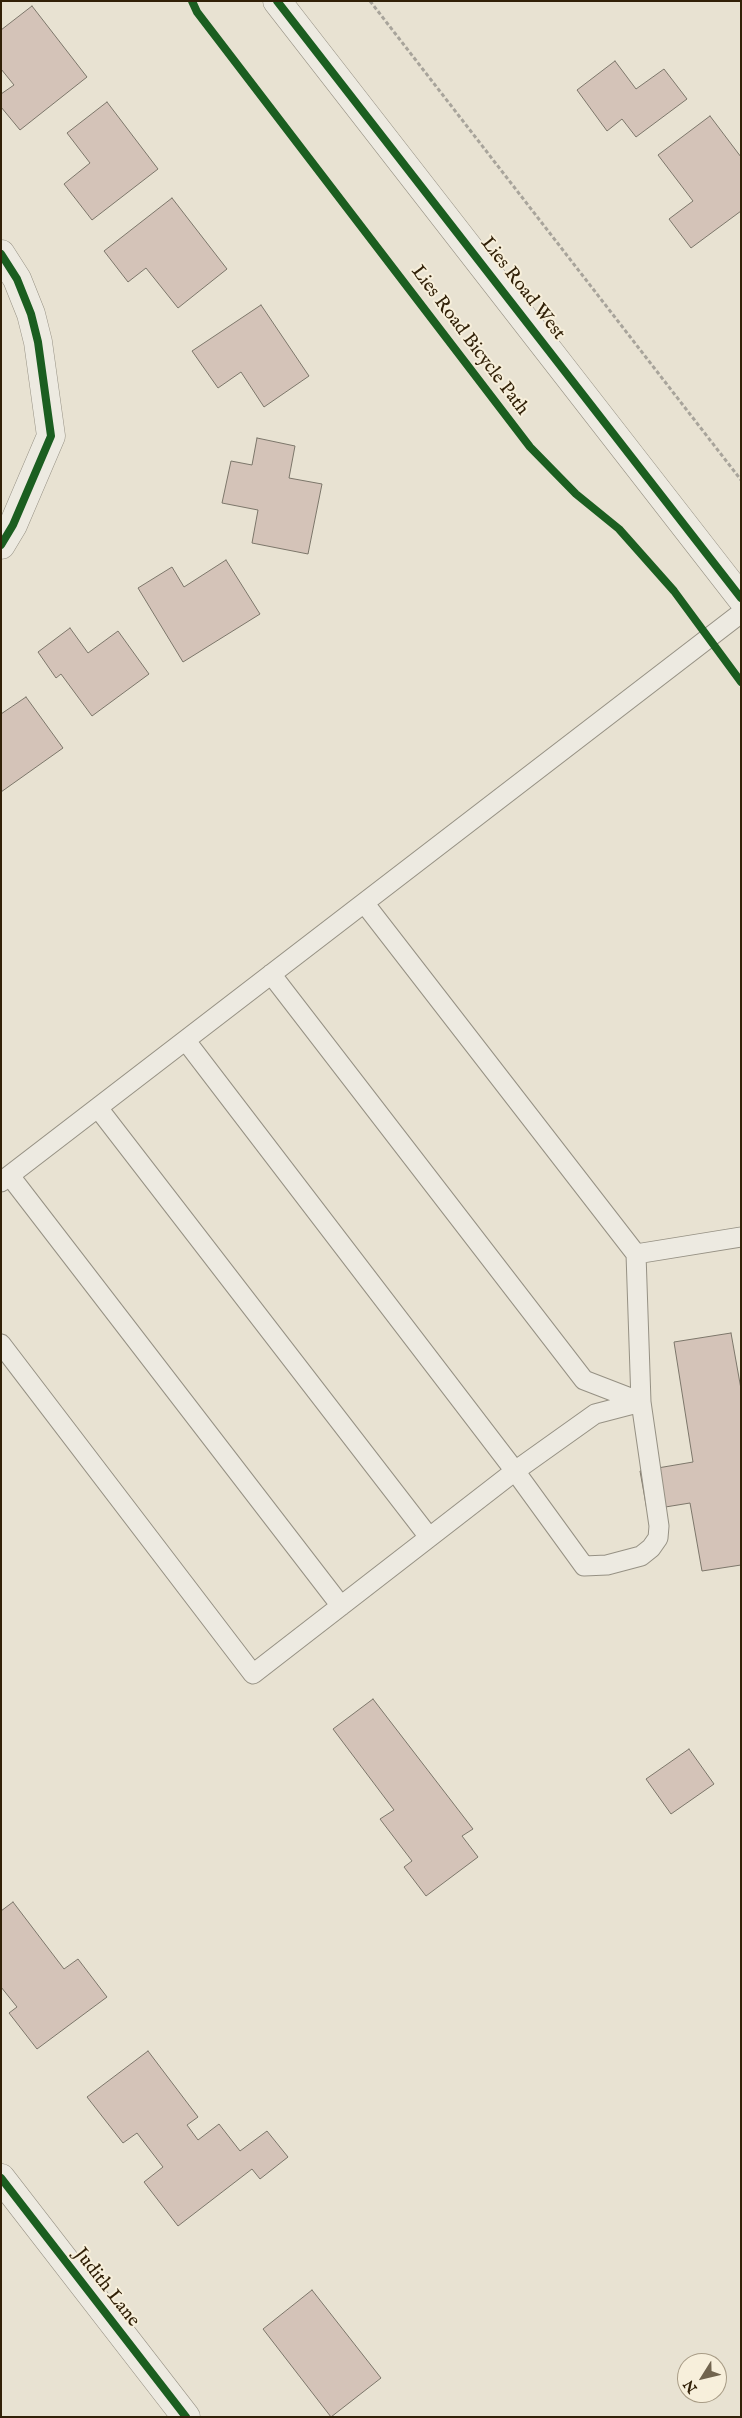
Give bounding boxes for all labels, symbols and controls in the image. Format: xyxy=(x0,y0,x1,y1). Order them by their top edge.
street label: Lies Road West xyxy=(475,233,569,345)
street label: Lies Road Bicycle Path xyxy=(405,262,533,420)
street label: Judith Lane xyxy=(68,2244,144,2332)
north arrow xyxy=(677,2353,727,2403)
text: N xyxy=(680,2376,702,2396)

